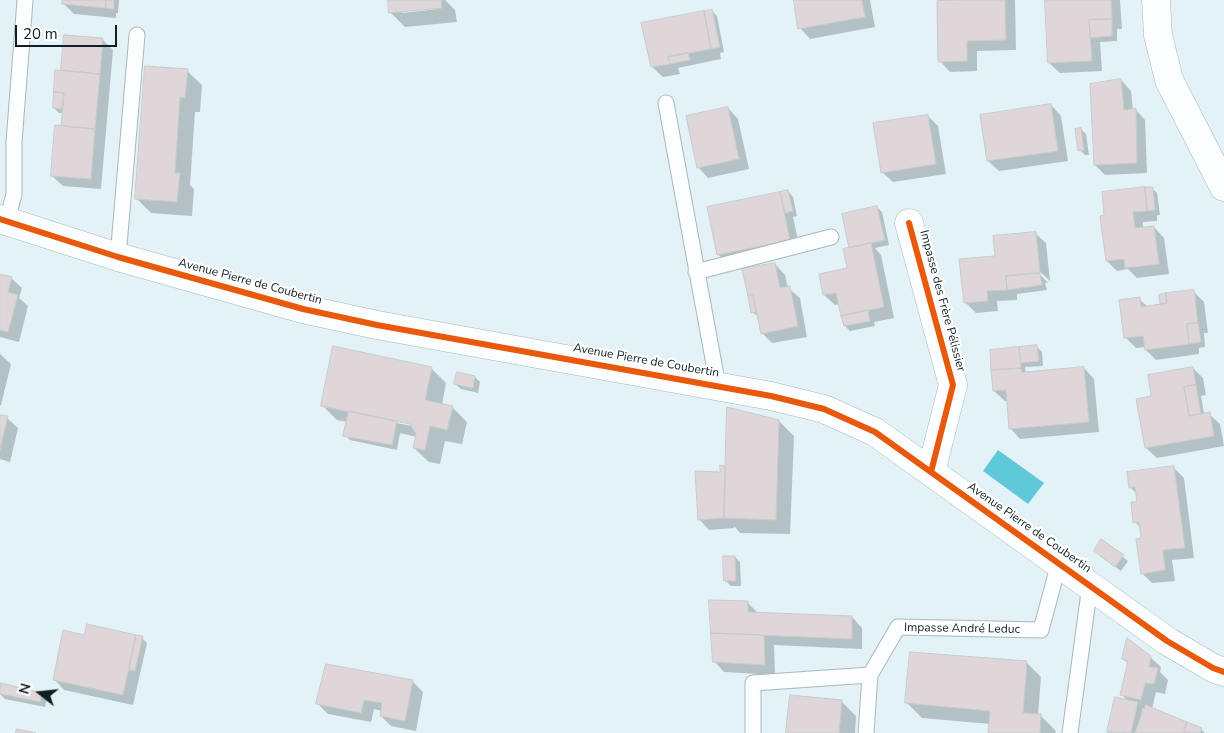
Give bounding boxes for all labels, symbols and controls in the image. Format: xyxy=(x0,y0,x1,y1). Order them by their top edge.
scale bar xyxy=(18,15,120,47)
text: 20 m xyxy=(23,24,58,44)
street label: Impasse des Frère Pélissier xyxy=(916,229,968,373)
street label: Avenue Pierre de Coubertin xyxy=(177,256,323,308)
street label: Avenue Pierre de Coubertin xyxy=(572,341,720,381)
street label: Avenue Pierre de Coubertin xyxy=(964,480,1094,576)
street label: Impasse André Leduc xyxy=(904,621,1020,637)
north arrow xyxy=(15,668,65,718)
text: N xyxy=(15,681,36,696)

